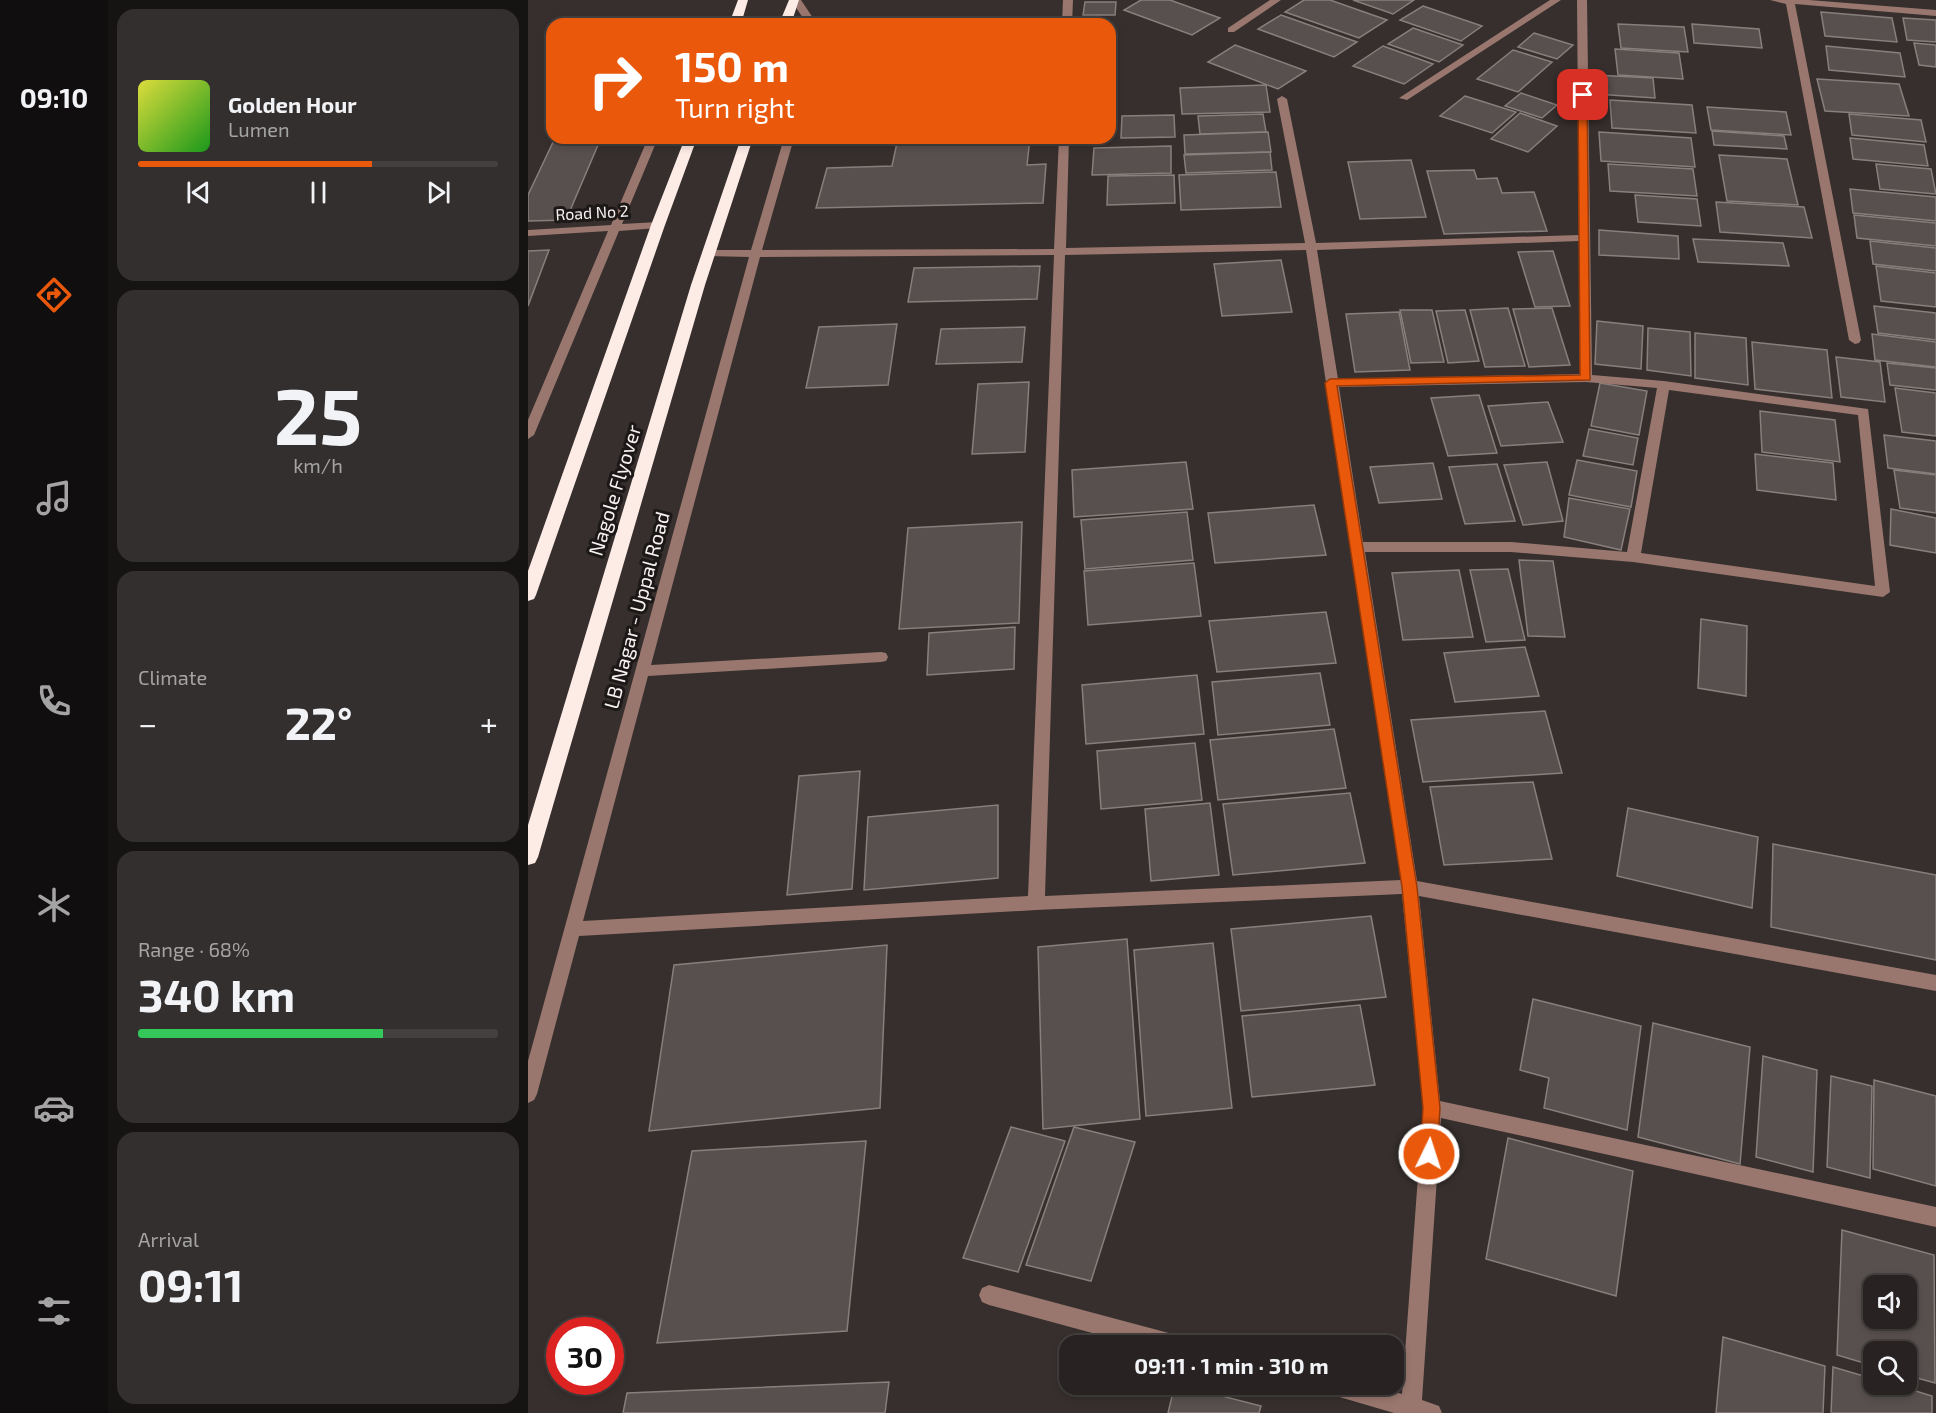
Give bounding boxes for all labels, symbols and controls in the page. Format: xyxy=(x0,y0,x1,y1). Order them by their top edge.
text: 150 m xyxy=(675,40,789,90)
icon: right xyxy=(576,42,654,120)
pin xyxy=(1557,69,1608,120)
icon: arrive xyxy=(1566,78,1599,111)
text: 09:10 xyxy=(20,81,88,113)
text: Golden Hour xyxy=(228,91,357,117)
text: Turn right xyxy=(675,91,795,123)
text: Lumen xyxy=(228,117,290,141)
icon: previous xyxy=(182,176,215,209)
icon: pause xyxy=(302,176,335,209)
icon: next xyxy=(422,176,455,209)
street label: Road No 2 xyxy=(555,201,629,223)
icon: directions xyxy=(33,274,75,316)
text: 25 xyxy=(274,367,362,461)
street label: Nagole Flyover xyxy=(583,422,645,558)
text: km/h xyxy=(293,453,343,477)
icon: music xyxy=(33,477,75,519)
street label: LB Nagar - Uppal Road xyxy=(598,509,674,711)
text: Climate xyxy=(138,665,207,689)
icon: phone xyxy=(33,680,75,722)
text: 22° xyxy=(285,695,352,749)
text: − xyxy=(138,703,157,743)
text: + xyxy=(480,703,498,743)
icon: climate xyxy=(33,884,75,926)
text: Range · 68% xyxy=(138,937,250,961)
text: 340 km xyxy=(138,967,295,1021)
icon: car xyxy=(33,1087,75,1129)
position arrow xyxy=(1397,1122,1461,1186)
text: Arrival xyxy=(138,1227,199,1251)
text: 09:11 xyxy=(138,1257,243,1311)
map controls xyxy=(1863,1275,1917,1395)
button: sound xyxy=(1863,1275,1917,1329)
icon: filters xyxy=(33,1290,75,1332)
speed limit sign: 30 xyxy=(546,1317,624,1395)
button: search xyxy=(1863,1341,1917,1395)
text: 09:11 · 1 min · 310 m xyxy=(1134,1352,1329,1378)

